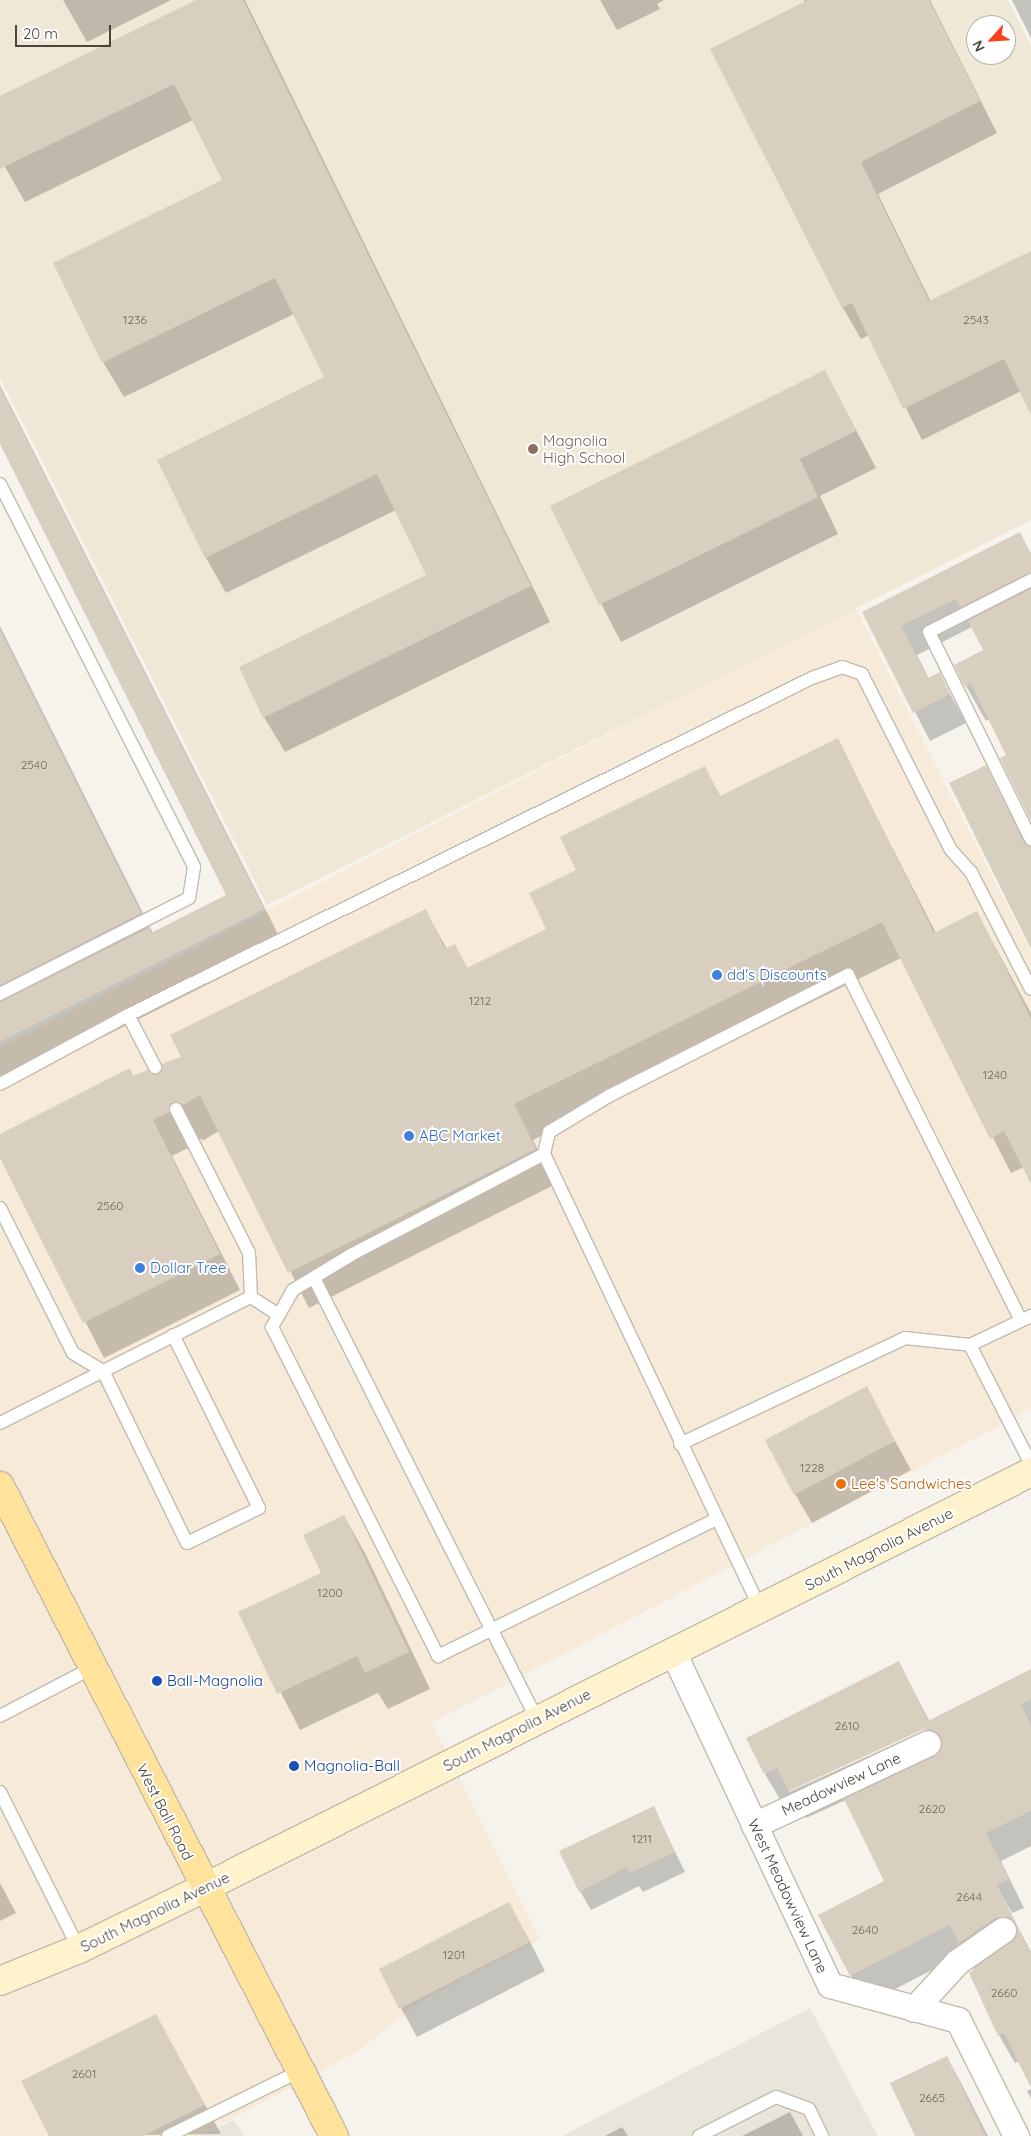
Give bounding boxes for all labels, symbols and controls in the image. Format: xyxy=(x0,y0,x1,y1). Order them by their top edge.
scale bar xyxy=(18,15,114,47)
north arrow xyxy=(966,15,1016,65)
text: 20 m xyxy=(23,24,58,43)
text: N xyxy=(968,38,989,55)
house number: 1236 xyxy=(123,313,147,327)
house number: 2543 xyxy=(963,313,989,327)
place label: Magnolia High School xyxy=(543,431,625,466)
marker: Magnolia High School xyxy=(527,443,539,455)
house number: 2540 xyxy=(21,758,47,772)
place label: dd's Discounts xyxy=(727,966,827,984)
marker: dd's Discounts xyxy=(711,969,723,981)
house number: 1212 xyxy=(469,994,491,1008)
house number: 1240 xyxy=(983,1068,1007,1082)
place label: ABC Market xyxy=(419,1127,501,1145)
marker: ABC Market xyxy=(403,1130,415,1142)
house number: 2560 xyxy=(97,1199,123,1213)
place label: Dollar Tree xyxy=(150,1259,226,1277)
marker: Dollar Tree xyxy=(134,1262,146,1274)
house number: 1228 xyxy=(800,1461,824,1475)
place label: Lee's Sandwiches xyxy=(851,1475,972,1493)
marker: Lee's Sandwiches xyxy=(835,1478,847,1490)
street label: South Magnolia Avenue xyxy=(802,1504,956,1594)
house number: 1200 xyxy=(317,1586,343,1600)
place label: Ball-Magnolia xyxy=(167,1672,263,1690)
marker: Ball-Magnolia xyxy=(151,1675,163,1687)
street label: South Magnolia Avenue xyxy=(440,1685,594,1775)
house number: 2610 xyxy=(835,1719,859,1733)
street label: Meadowview Lane xyxy=(779,1749,903,1819)
place label: Magnolia-Ball xyxy=(304,1757,400,1775)
marker: Magnolia-Ball xyxy=(288,1760,300,1772)
street label: West Ball Road xyxy=(133,1761,197,1863)
house number: 2620 xyxy=(919,1802,945,1816)
street label: West Meadowview Lane xyxy=(744,1816,832,1976)
house number: 1211 xyxy=(632,1832,652,1846)
street label: South Magnolia Avenue xyxy=(78,1868,232,1956)
house number: 2644 xyxy=(956,1890,982,1904)
house number: 2640 xyxy=(852,1923,878,1937)
house number: 1201 xyxy=(443,1948,465,1962)
house number: 2660 xyxy=(991,1986,1017,2000)
house number: 2601 xyxy=(72,2067,96,2081)
house number: 2665 xyxy=(919,2091,945,2105)

